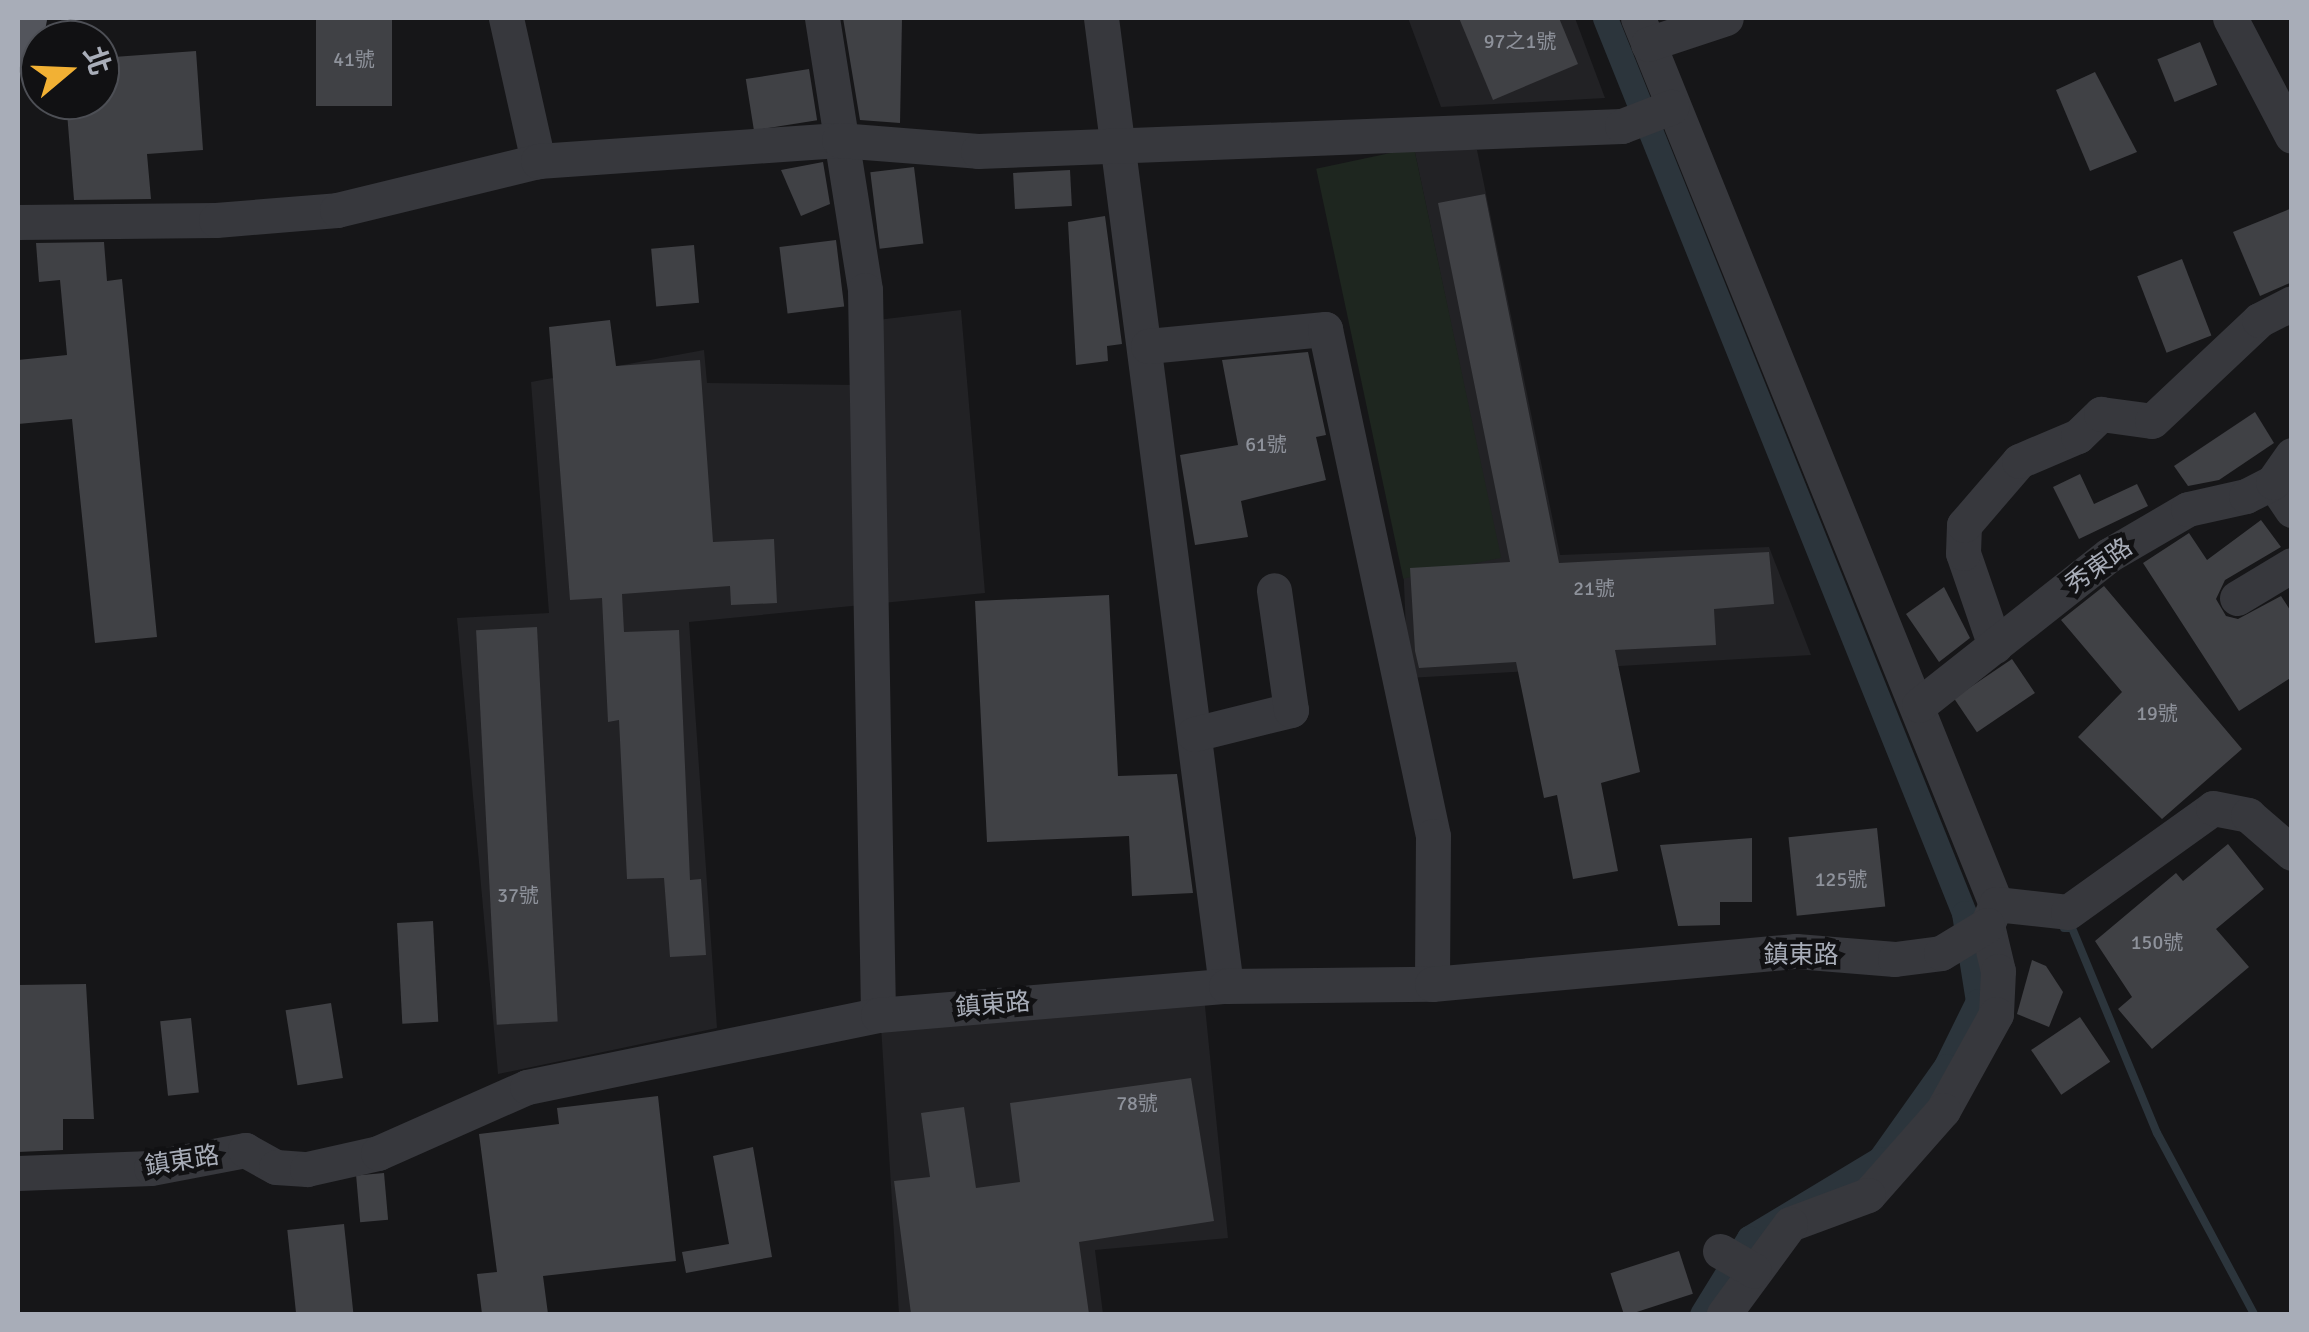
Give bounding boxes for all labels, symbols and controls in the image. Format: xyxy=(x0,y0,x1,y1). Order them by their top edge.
north arrow xyxy=(20,20,120,120)
house number: 97之1號 xyxy=(1484,29,1556,53)
text: 北 xyxy=(76,42,117,80)
house number: 41號 xyxy=(333,47,375,71)
house number: 61號 xyxy=(1245,432,1287,456)
street label: 秀東路 xyxy=(2060,532,2138,600)
house number: 21號 xyxy=(1573,576,1615,600)
house number: 19號 xyxy=(2136,701,2178,725)
house number: 125號 xyxy=(1815,867,1867,891)
house number: 37號 xyxy=(497,883,539,907)
house number: 150號 xyxy=(2131,930,2183,954)
street label: 鎮東路 xyxy=(1764,940,1838,970)
street label: 鎮東路 xyxy=(954,987,1032,1023)
house number: 78號 xyxy=(1116,1091,1158,1115)
street label: 鎮東路 xyxy=(143,1140,221,1182)

